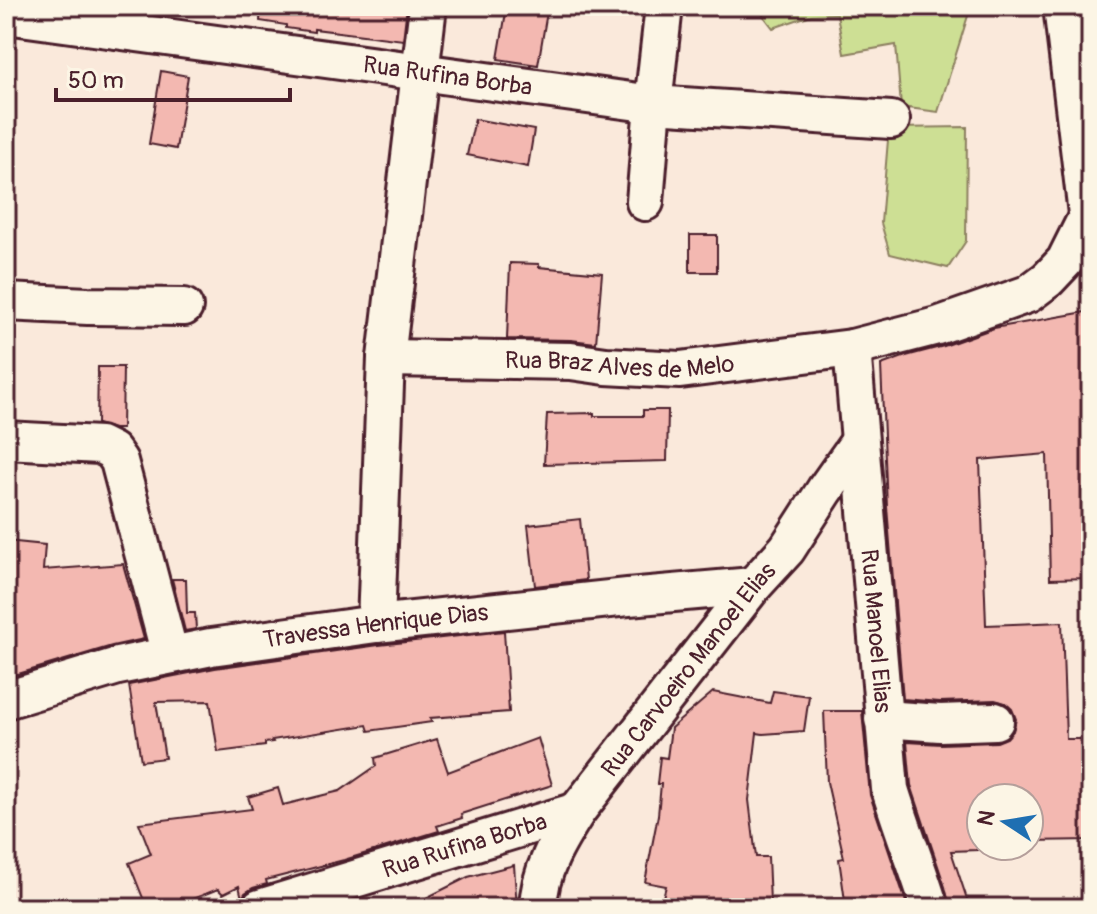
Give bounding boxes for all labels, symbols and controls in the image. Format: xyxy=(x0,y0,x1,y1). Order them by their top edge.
street label: Rua Rufina Borba xyxy=(361,50,534,102)
scale bar xyxy=(56,52,290,102)
text: 50 m xyxy=(68,66,124,95)
street label: Rua Braz Alves de Melo xyxy=(505,346,736,385)
street label: Rua Manoel Elias xyxy=(854,548,897,714)
street label: Rua Carvoeiro Manoel Elias xyxy=(595,557,782,783)
street label: Travessa Henrique Dias xyxy=(261,598,490,655)
north arrow xyxy=(965,782,1045,862)
street label: Rua Rufina Borba xyxy=(379,807,550,885)
text: N xyxy=(971,808,1002,828)

